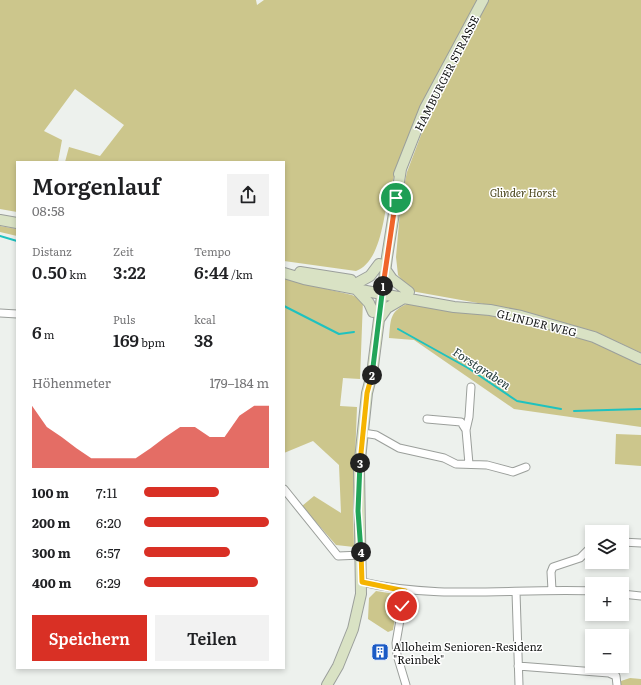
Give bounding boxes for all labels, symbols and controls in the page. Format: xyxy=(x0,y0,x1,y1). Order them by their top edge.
street label: HAMBURGER STRASSE xyxy=(410,12,482,134)
text: Morgenlauf xyxy=(32,169,160,202)
button: share xyxy=(227,174,269,216)
pin xyxy=(379,181,413,215)
park label: Glinder Horst xyxy=(490,184,557,200)
icon: arrive xyxy=(385,187,407,209)
text: 08:58 xyxy=(32,201,65,220)
text: Distanz xyxy=(32,243,72,259)
text: Zeit xyxy=(113,243,134,259)
text: Tempo xyxy=(194,243,231,259)
text: 0.50 xyxy=(32,259,67,284)
text: 3:22 xyxy=(113,259,146,284)
text: 6:44 xyxy=(194,259,229,284)
text: km xyxy=(67,266,87,282)
text: /km xyxy=(229,266,253,282)
pin: 1 xyxy=(373,276,393,296)
text: 1 xyxy=(381,278,385,294)
street label: GLINDER WEG xyxy=(495,304,579,340)
text: Puls xyxy=(113,311,135,327)
text: kcal xyxy=(194,311,216,327)
text: 6 xyxy=(32,319,42,344)
text: m xyxy=(42,326,54,342)
text: 169 xyxy=(113,327,139,352)
text: 38 xyxy=(194,327,213,352)
text: bpm xyxy=(139,334,165,350)
water label: Forstgraben xyxy=(450,343,514,393)
pin: 2 xyxy=(362,365,382,385)
text: 2 xyxy=(369,367,375,383)
text: Höhenmeter xyxy=(32,373,111,392)
text: 179–184 m xyxy=(209,373,269,392)
pin: 3 xyxy=(350,453,370,473)
text: 3 xyxy=(357,455,363,471)
text: 100 m xyxy=(32,483,69,502)
text: 7:11 xyxy=(96,483,117,502)
text: 200 m xyxy=(32,513,71,532)
text: 6:20 xyxy=(96,513,121,532)
map controls xyxy=(585,525,629,673)
button: layers xyxy=(585,525,629,569)
pin: 4 xyxy=(351,542,371,562)
text: 300 m xyxy=(32,543,71,562)
text: 6:57 xyxy=(96,543,120,562)
text: 4 xyxy=(358,544,364,560)
text: 400 m xyxy=(32,573,71,592)
text: 6:29 xyxy=(96,573,121,592)
button: + xyxy=(585,577,629,621)
pin xyxy=(385,589,419,623)
icon: check xyxy=(391,595,413,617)
button: Speichern xyxy=(32,615,147,661)
button: Teilen xyxy=(155,615,269,661)
button: − xyxy=(585,629,629,673)
place label: Alloheim Senioren-Residenz "Reinbek" xyxy=(393,638,543,667)
building icon: Alloheim Senioren-Residenz "Reinbek" xyxy=(370,642,390,662)

